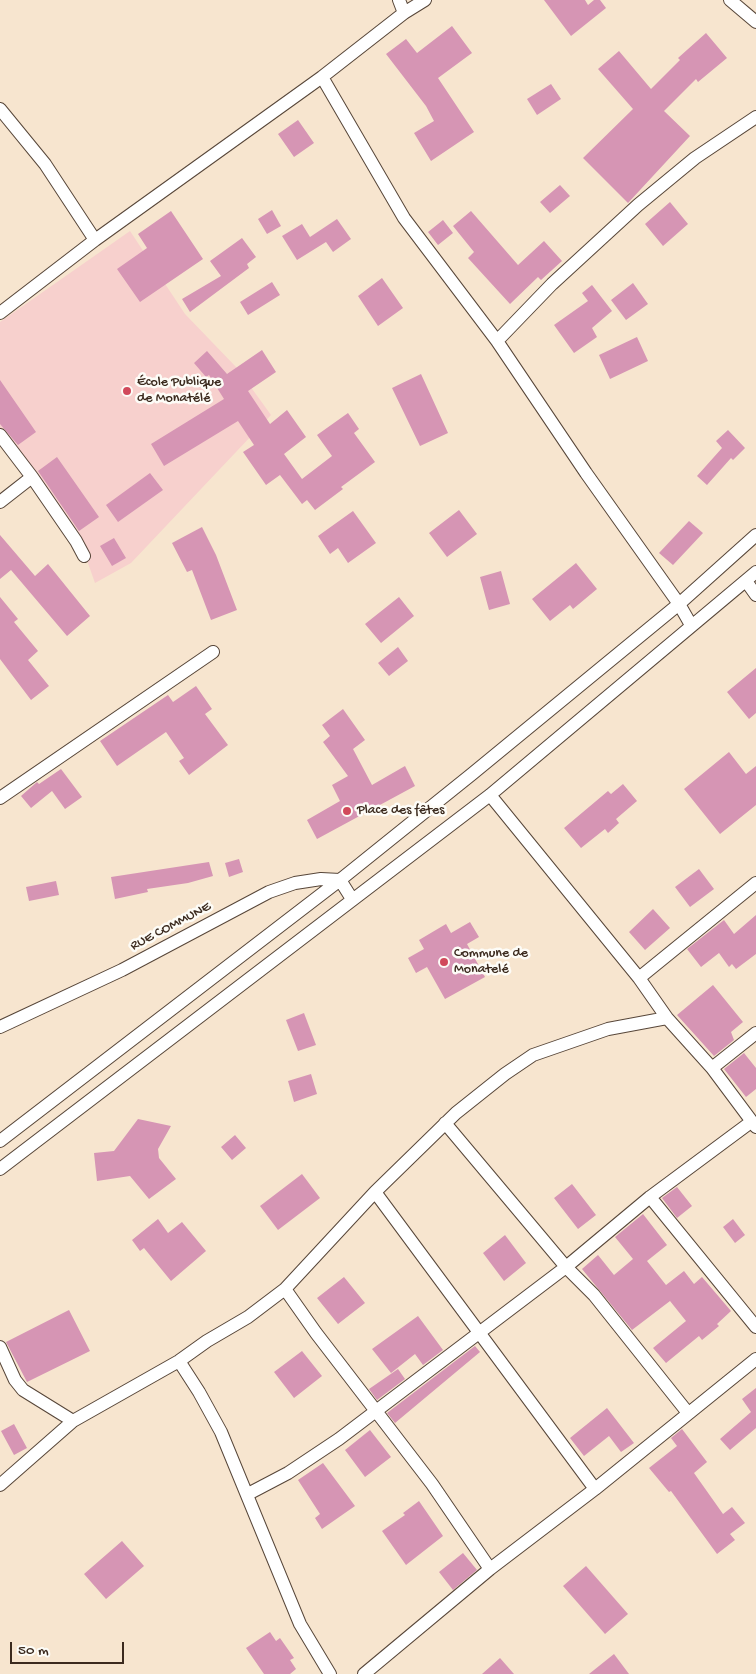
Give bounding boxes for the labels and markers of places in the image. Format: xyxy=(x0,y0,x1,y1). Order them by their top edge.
place label: École Publique de Monatélé xyxy=(137,375,221,408)
marker: École Publique de Monatélé xyxy=(121,385,133,397)
place label: Place des fêtes xyxy=(357,803,444,819)
marker: Place des fêtes xyxy=(341,805,353,817)
place label: Commune de Monatelé xyxy=(454,946,528,979)
marker: Commune de Monatelé xyxy=(438,956,450,968)

